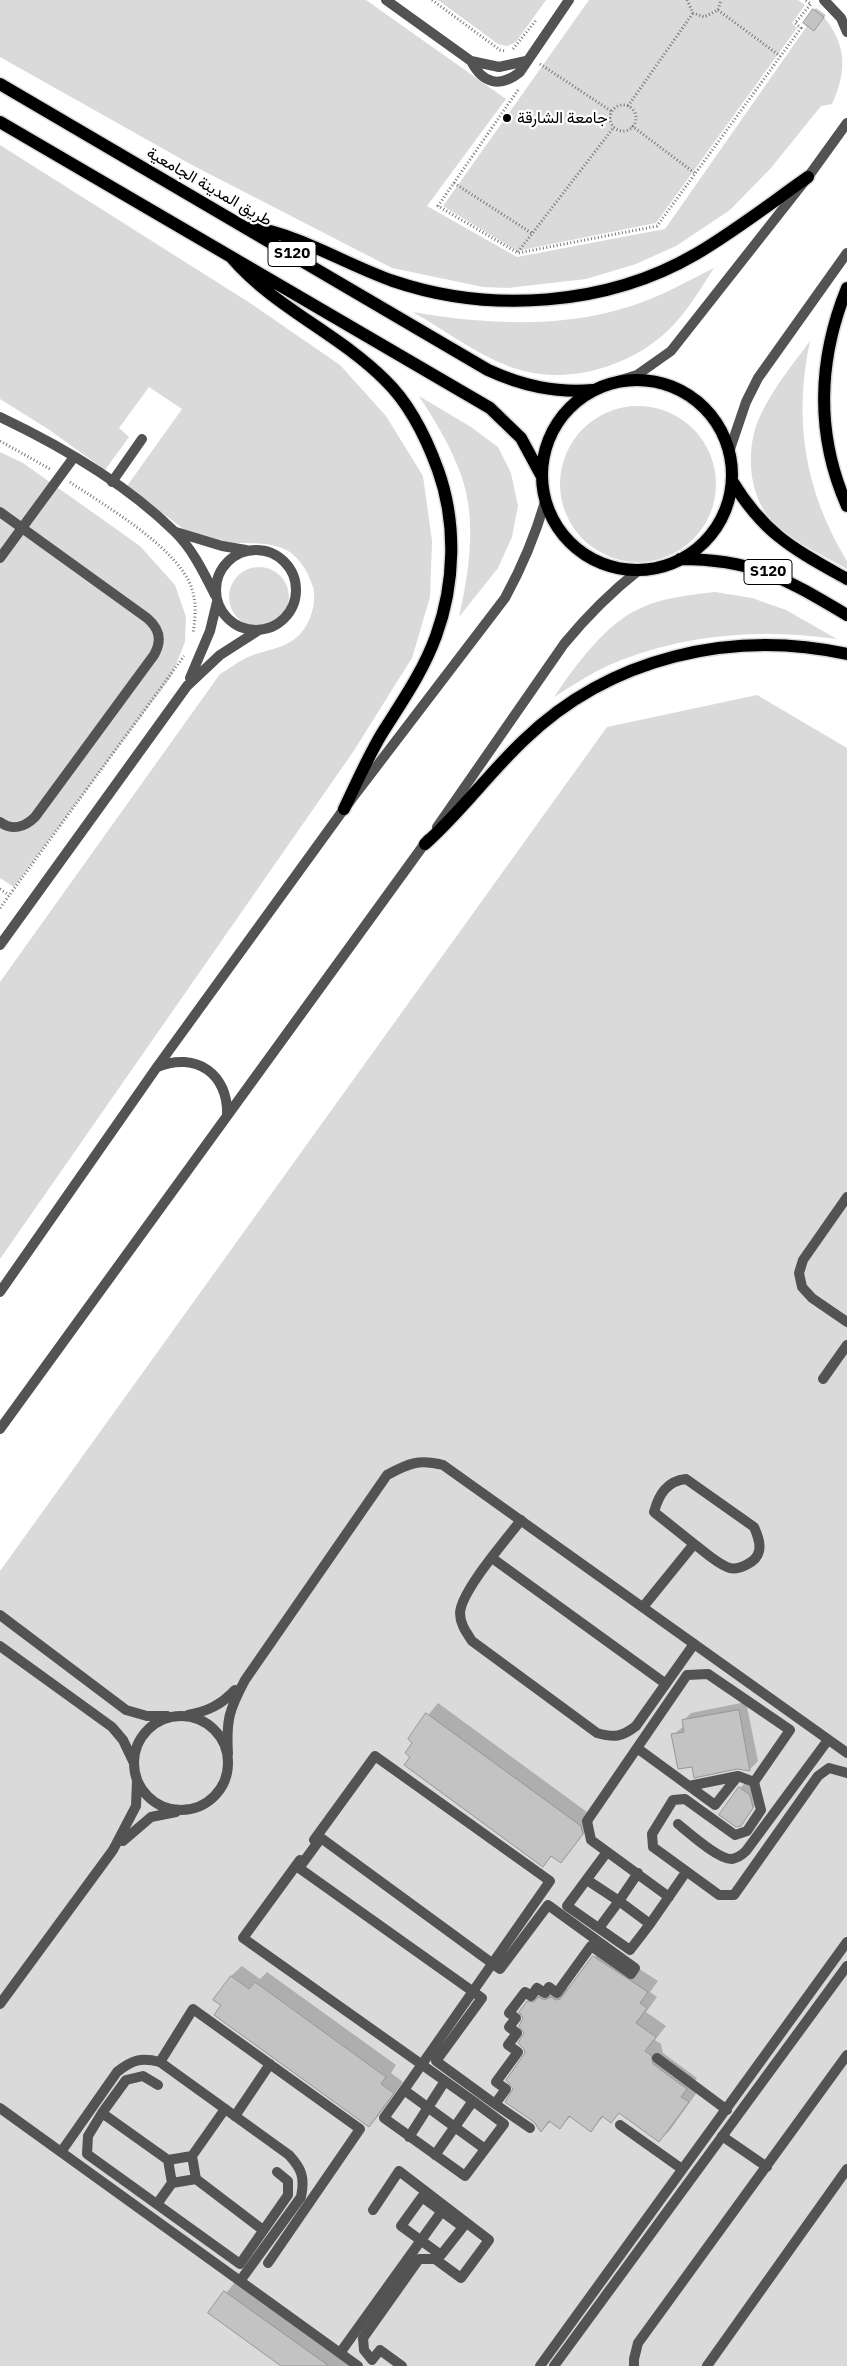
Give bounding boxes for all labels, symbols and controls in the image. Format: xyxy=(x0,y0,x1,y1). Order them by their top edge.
place label: جامعة الشارقة xyxy=(517,108,608,128)
marker: جامعة الشارقة xyxy=(501,112,513,124)
street label: طريق المدينة الجامعية xyxy=(143,143,275,231)
road number: S120 xyxy=(268,242,316,266)
road number: S120 xyxy=(744,560,792,584)

